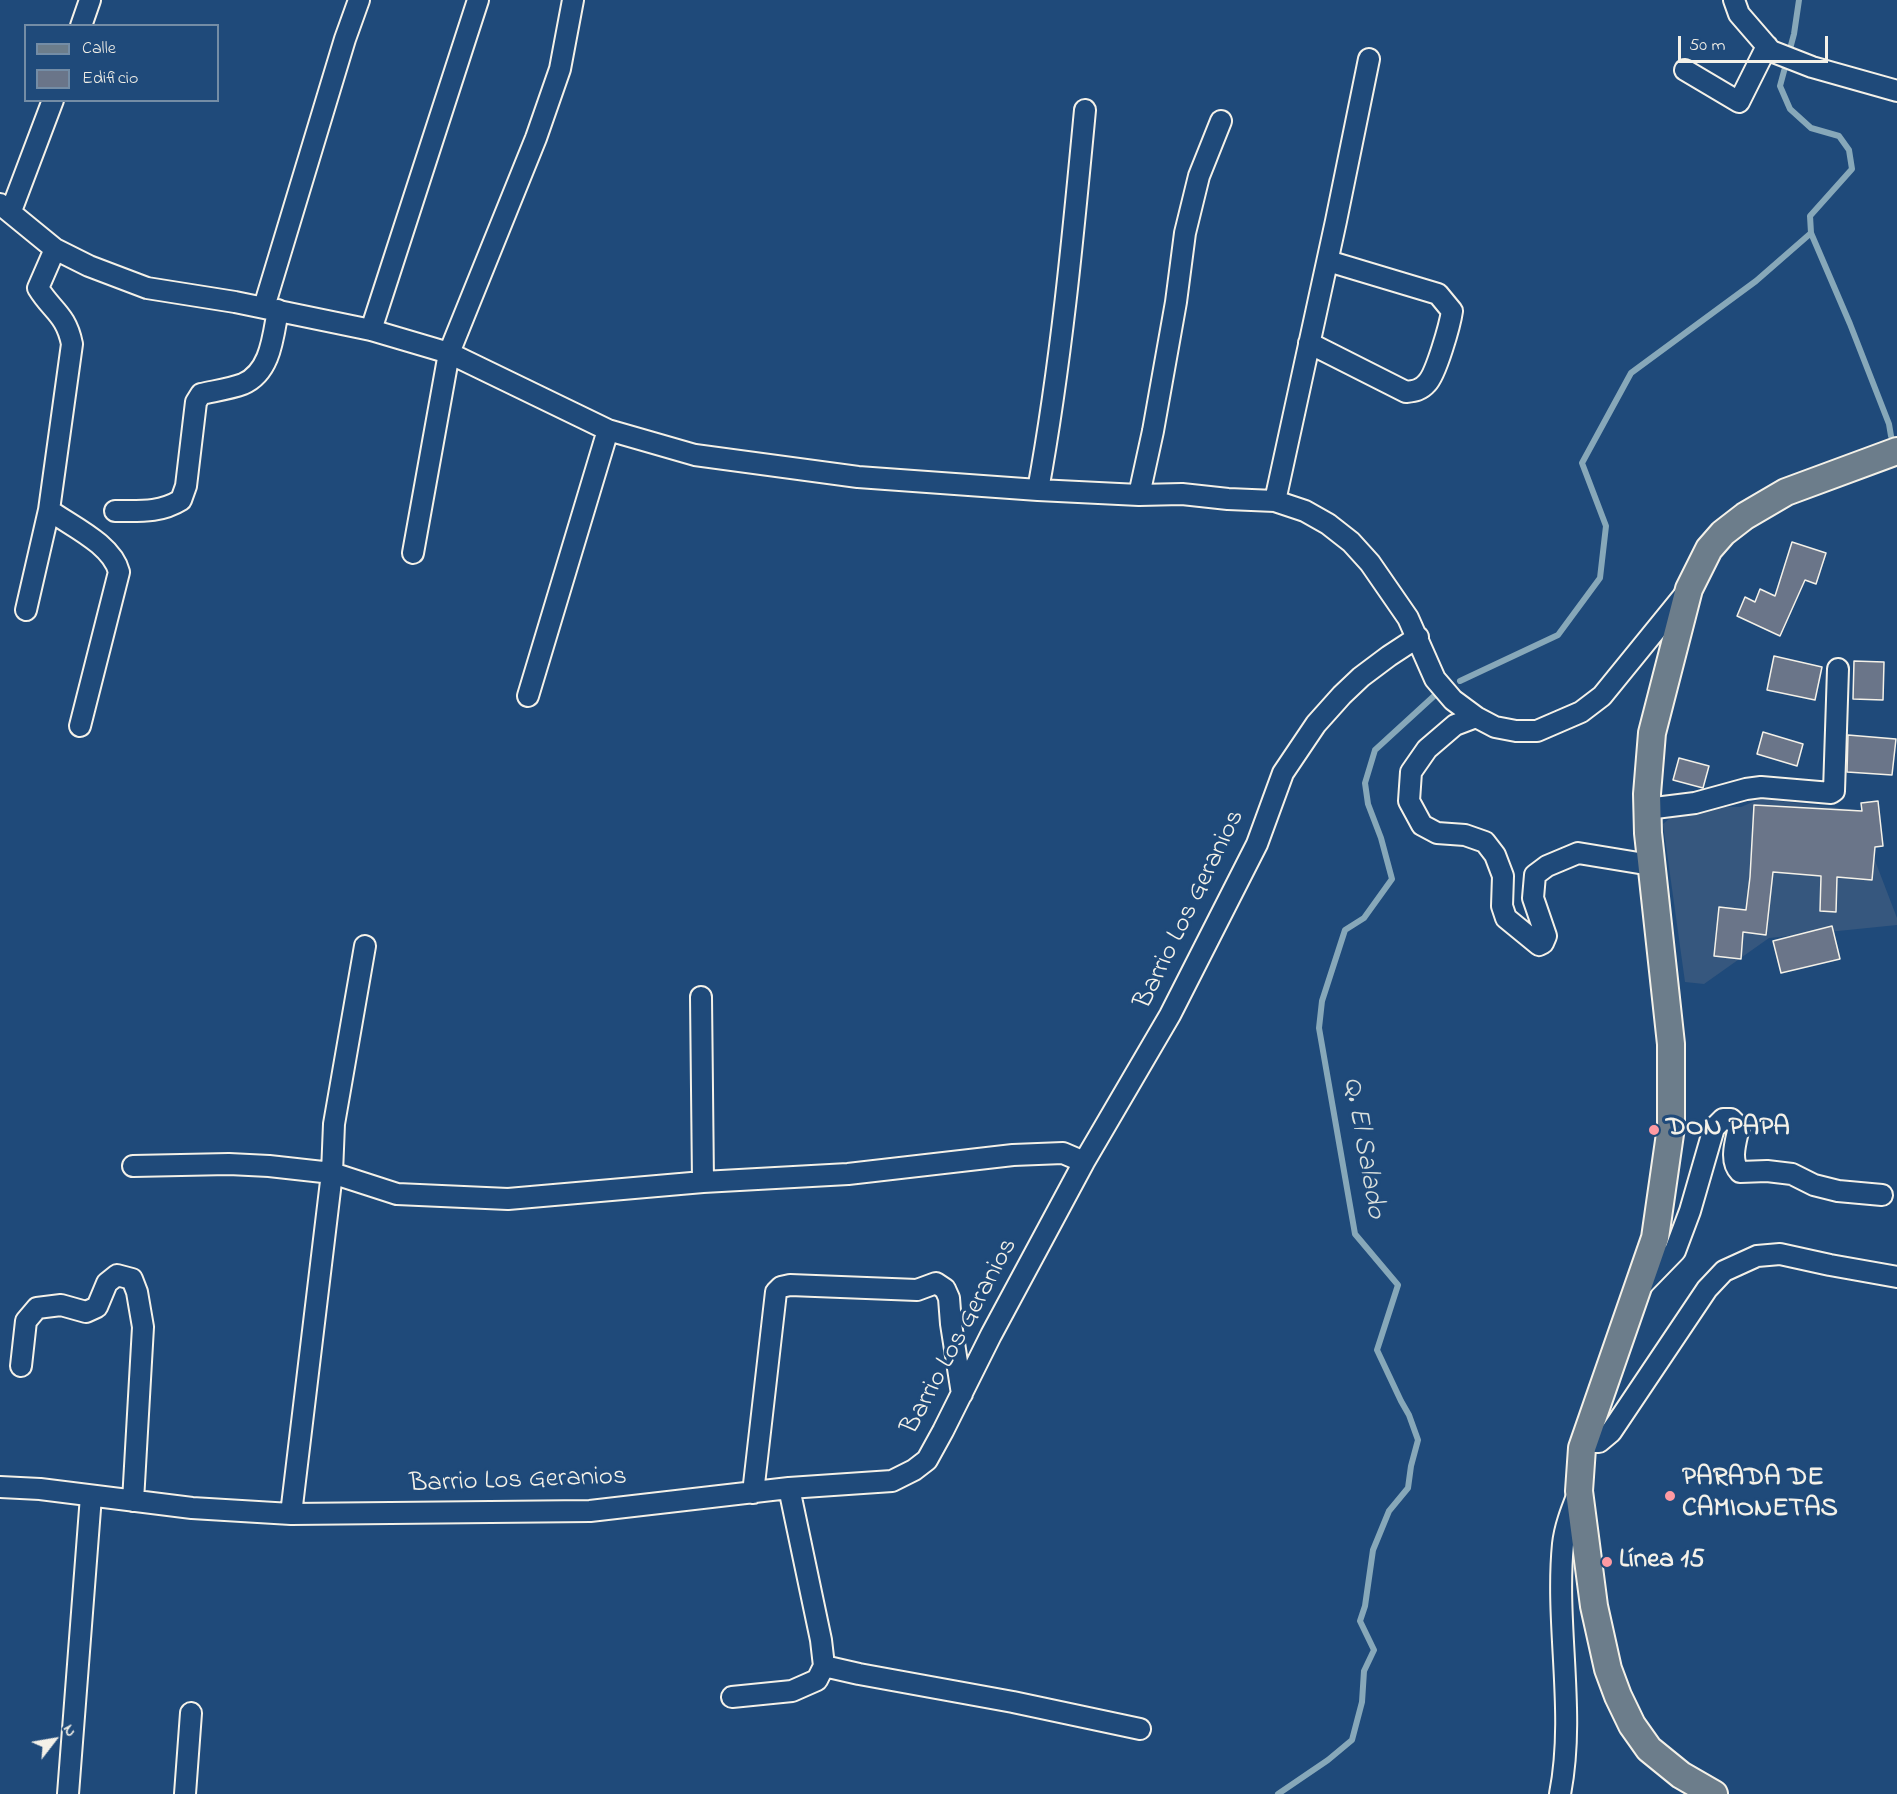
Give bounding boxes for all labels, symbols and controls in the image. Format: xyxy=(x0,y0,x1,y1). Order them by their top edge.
legend xyxy=(24,24,219,102)
scale bar xyxy=(1681,24,1831,62)
text: 50 m xyxy=(1689,33,1726,59)
text: Calle xyxy=(82,36,116,62)
text: Edificio xyxy=(82,66,138,92)
street label: Barrio Los Geranios xyxy=(1129,805,1253,1015)
water label: Q. El Salado xyxy=(1333,1075,1391,1221)
place label: DON PAPA xyxy=(1666,1114,1790,1146)
marker: DON PAPA xyxy=(1647,1123,1661,1137)
street label: Barrio Los Geranios xyxy=(896,1233,1026,1441)
street label: Barrio Los Geranios xyxy=(409,1462,627,1502)
place label: PARADA DE CAMIONETAS xyxy=(1682,1464,1838,1527)
marker: PARADA DE CAMIONETAS xyxy=(1663,1489,1677,1503)
place label: Línea 15 xyxy=(1619,1546,1705,1578)
marker: Línea 15 xyxy=(1600,1555,1614,1569)
north arrow xyxy=(24,1710,84,1770)
text: N xyxy=(56,1720,82,1742)

